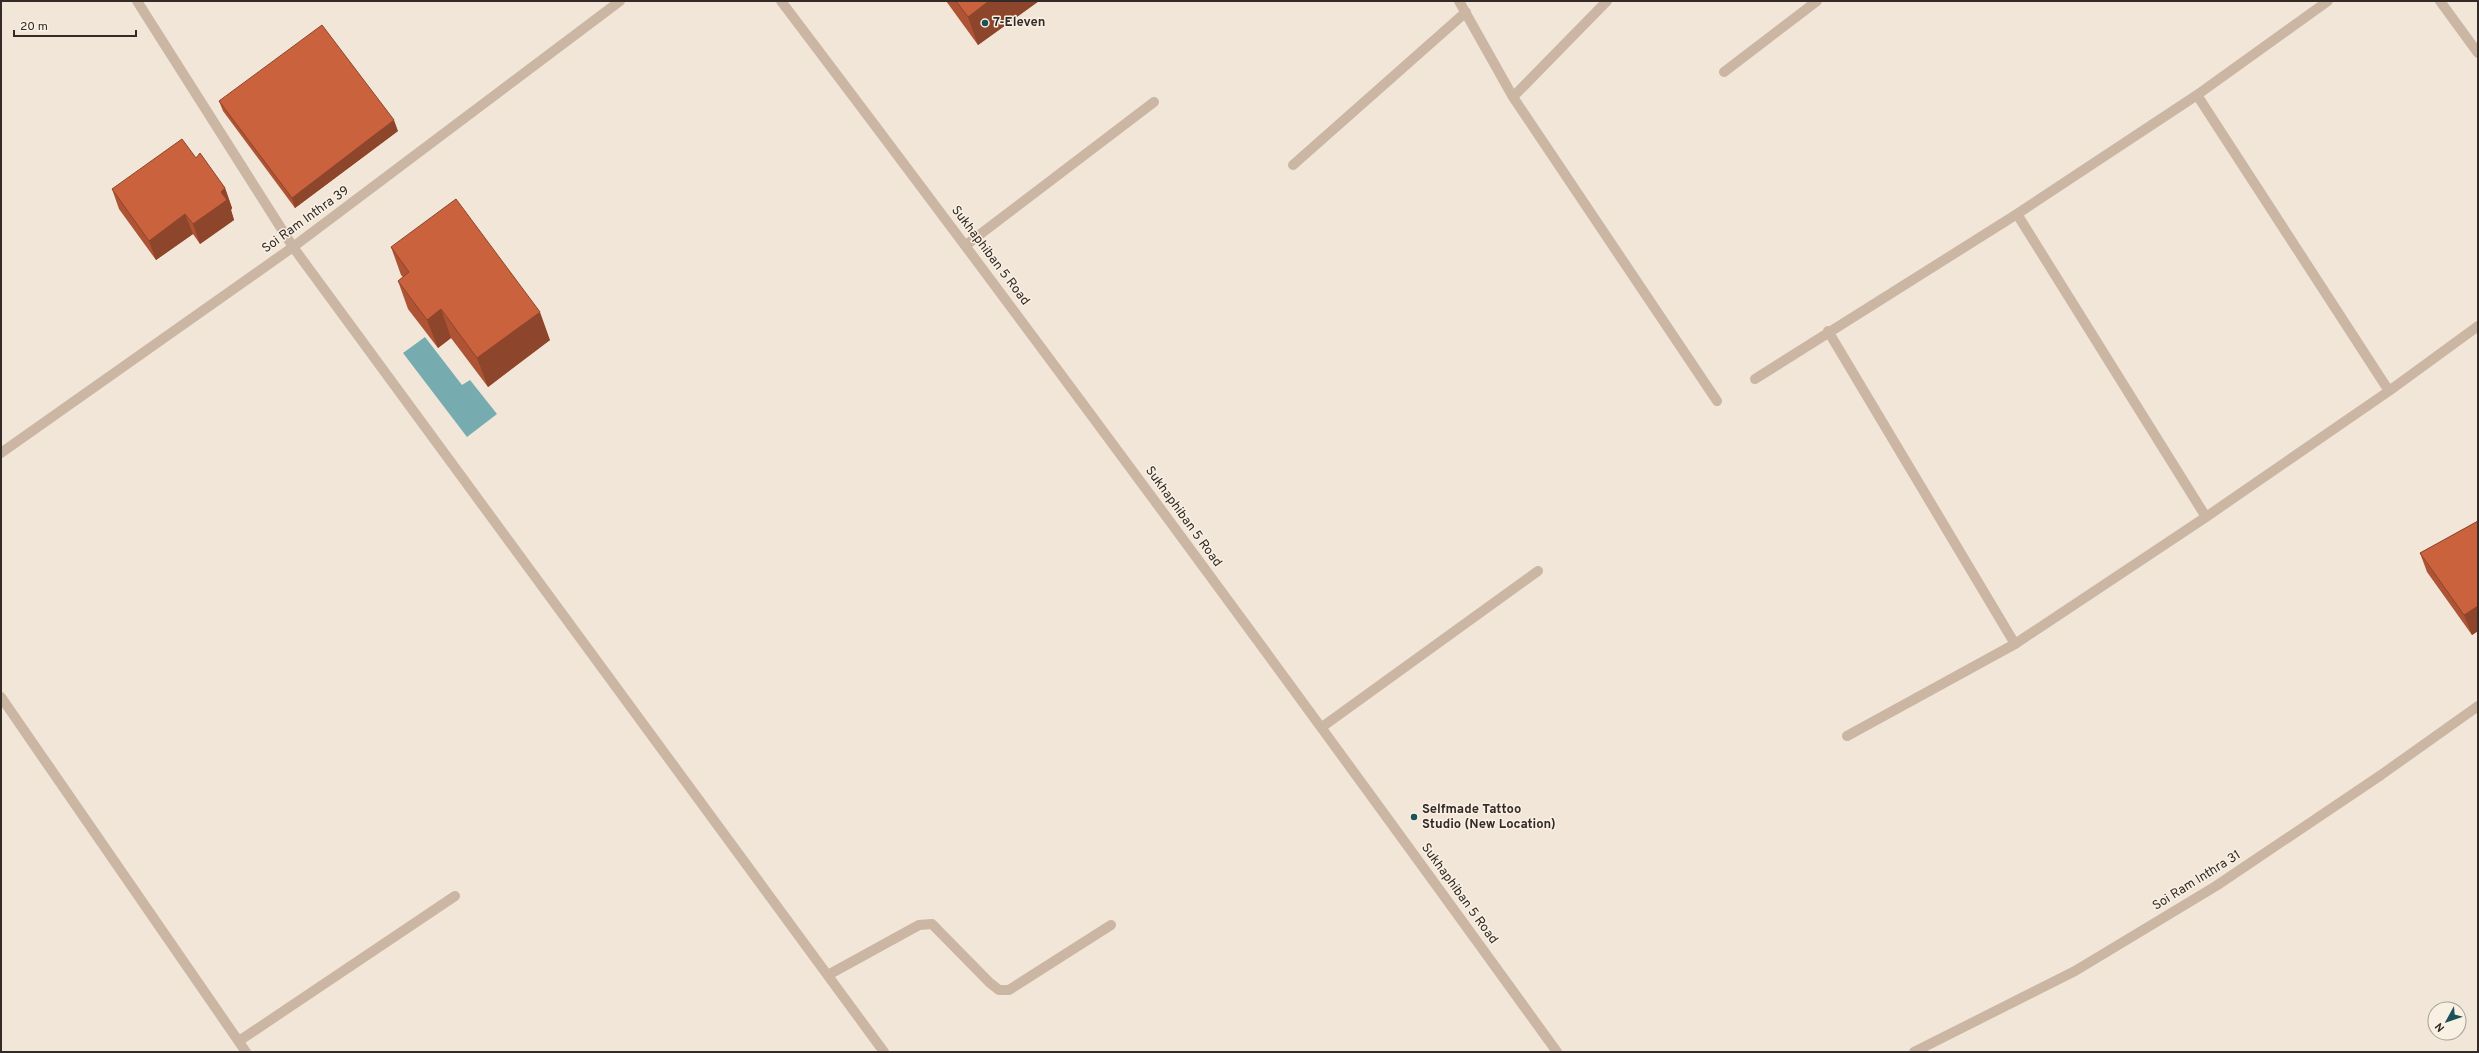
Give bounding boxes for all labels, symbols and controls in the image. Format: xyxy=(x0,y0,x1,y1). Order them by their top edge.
scale bar xyxy=(14,12,136,38)
place label: 7-Eleven xyxy=(993,15,1046,31)
marker: 7-Eleven xyxy=(980,18,990,28)
text: 20 m xyxy=(20,19,48,35)
street label: Soi Ram Inthra 39 xyxy=(259,183,353,257)
street label: Sukhaphiban 5 Road xyxy=(947,203,1033,309)
street label: Sukhaphiban 5 Road xyxy=(1141,464,1225,570)
place label: Selfmade Tattoo Studio (New Location) xyxy=(1422,802,1555,833)
marker: Selfmade Tattoo Studio (New Location) xyxy=(1409,812,1419,822)
street label: Sukhaphiban 5 Road xyxy=(1417,841,1501,947)
street label: Soi Ram Inthra 31 xyxy=(2150,847,2244,915)
north arrow xyxy=(2427,1001,2467,1041)
text: N xyxy=(2432,1019,2448,1034)

